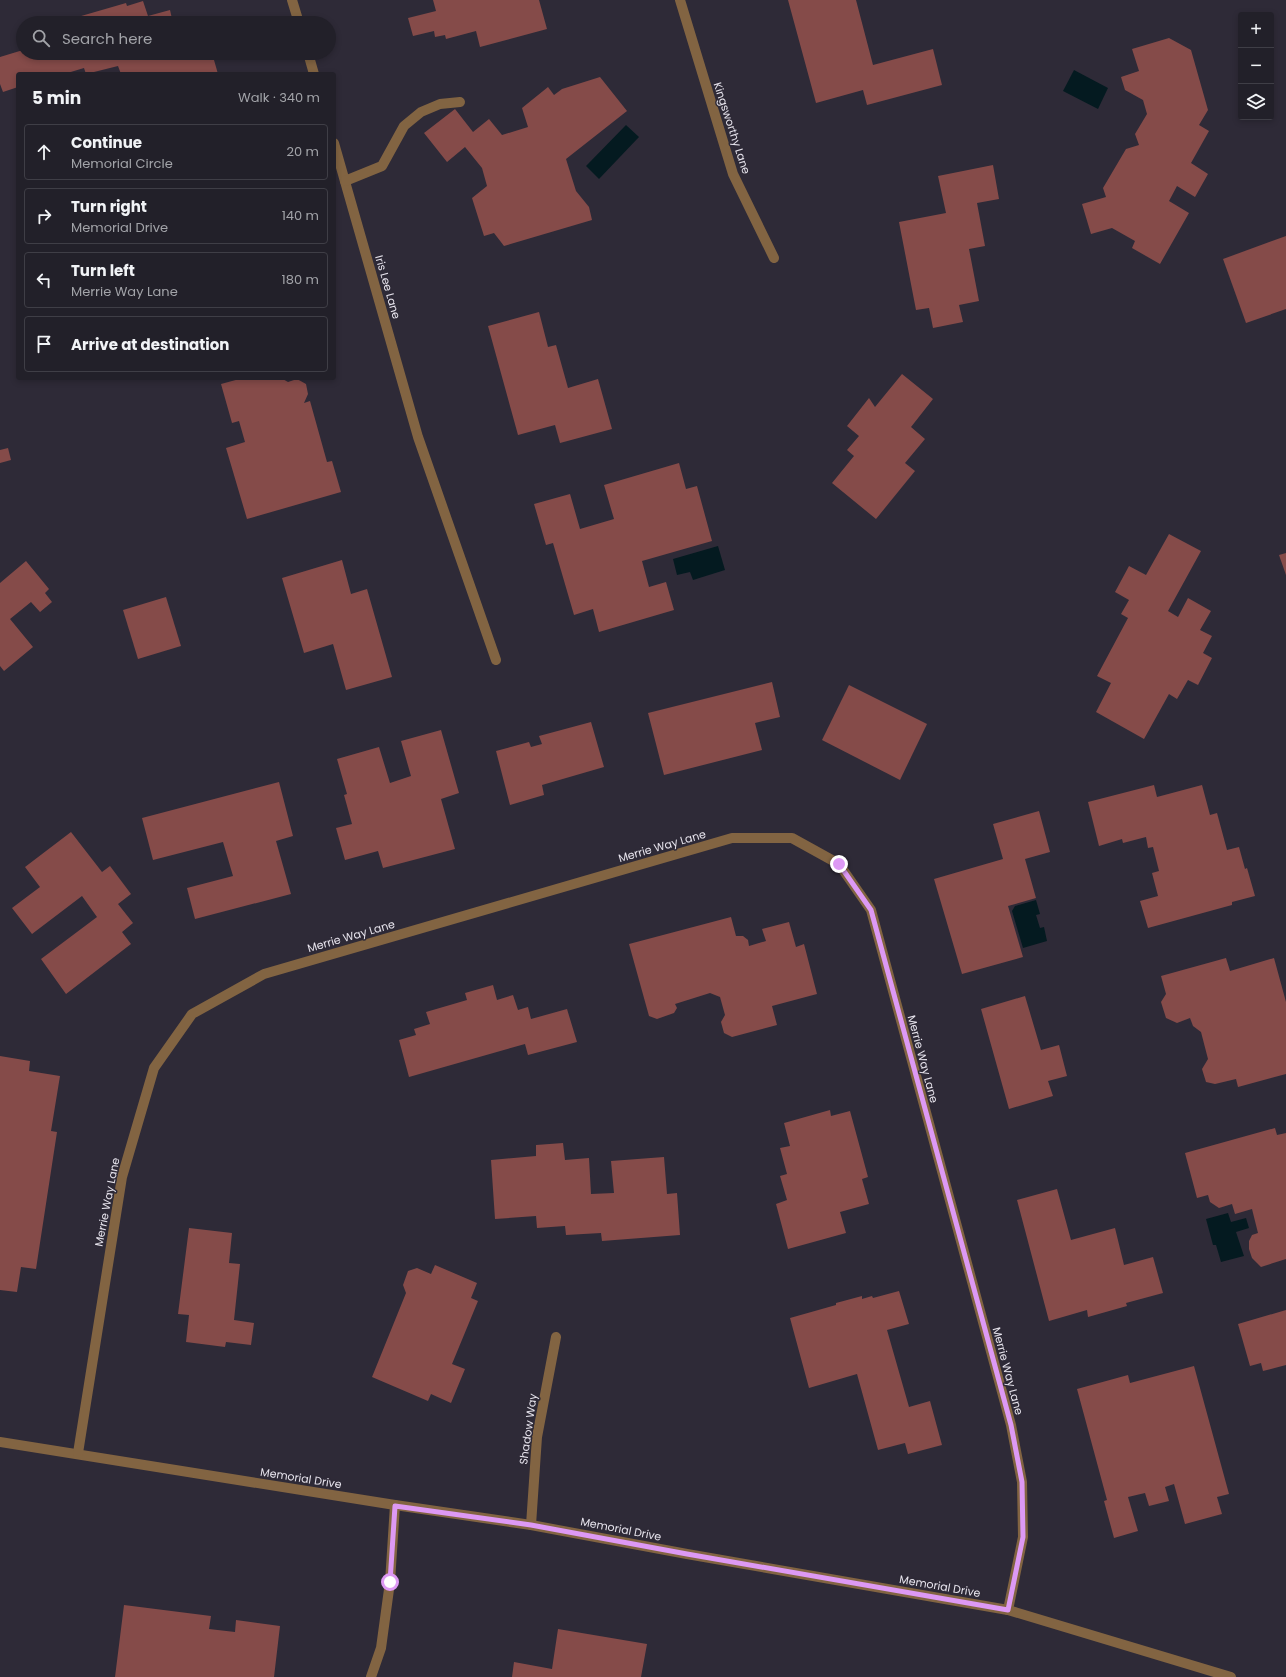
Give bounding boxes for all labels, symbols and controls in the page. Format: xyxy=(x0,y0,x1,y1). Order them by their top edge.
map controls xyxy=(1238,12,1274,120)
button: + xyxy=(1238,12,1274,48)
search box xyxy=(16,16,336,60)
icon: search xyxy=(30,27,52,49)
text: Search here xyxy=(62,28,152,49)
button: − xyxy=(1238,48,1274,84)
street label: Kingsworthy Lane xyxy=(710,80,754,176)
button: layers xyxy=(1238,84,1274,120)
text: 5 min xyxy=(32,86,81,110)
text: Walk · 340 m xyxy=(238,88,320,107)
text: Continue xyxy=(71,132,142,153)
icon: ahead xyxy=(33,141,55,163)
text: 20 m xyxy=(286,142,319,161)
text: Memorial Circle xyxy=(71,154,173,173)
text: Turn right xyxy=(71,196,147,217)
icon: right xyxy=(33,205,55,227)
text: 140 m xyxy=(282,206,319,225)
text: Memorial Drive xyxy=(71,218,168,237)
street label: Iris Lee Lane xyxy=(371,253,405,321)
text: Turn left xyxy=(71,260,135,281)
icon: left xyxy=(33,269,55,291)
text: 180 m xyxy=(282,270,319,289)
text: Merrie Way Lane xyxy=(71,282,178,301)
icon: arrive xyxy=(33,333,55,355)
text: Arrive at destination xyxy=(71,334,229,355)
street label: Merrie Way Lane xyxy=(616,826,708,866)
route end xyxy=(830,855,848,873)
street label: Merrie Way Lane xyxy=(305,916,397,956)
street label: Merrie Way Lane xyxy=(904,1013,942,1105)
street label: Merrie Way Lane xyxy=(91,1156,124,1248)
street label: Merrie Way Lane xyxy=(989,1325,1027,1417)
street label: Shadow Way xyxy=(515,1392,541,1466)
street label: Memorial Drive xyxy=(259,1464,343,1492)
street label: Memorial Drive xyxy=(579,1513,663,1545)
street label: Memorial Drive xyxy=(898,1571,982,1601)
route start xyxy=(381,1573,399,1591)

